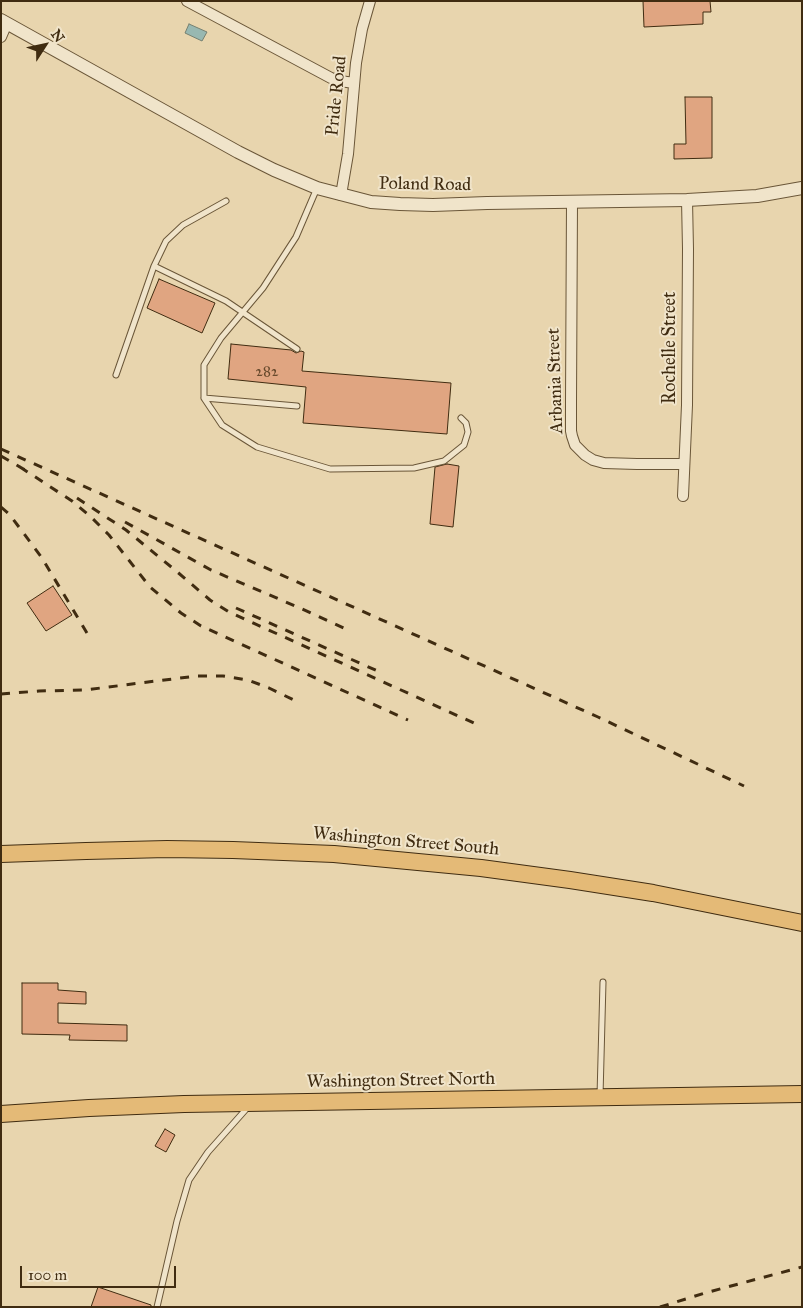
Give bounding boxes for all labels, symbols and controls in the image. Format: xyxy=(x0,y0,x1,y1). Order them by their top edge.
north arrow xyxy=(20,20,70,70)
text: N xyxy=(47,26,68,46)
street label: Pride Road xyxy=(322,55,352,137)
street label: Poland Road xyxy=(379,173,471,197)
street label: Rochelle Street xyxy=(660,292,682,404)
street label: Arbania Street xyxy=(543,328,569,434)
house number: 282 xyxy=(256,363,278,381)
street label: Washington Street South xyxy=(312,823,500,861)
street label: Washington Street North xyxy=(307,1069,495,1093)
scale bar xyxy=(22,1256,179,1288)
text: 100 m xyxy=(28,1266,67,1284)

